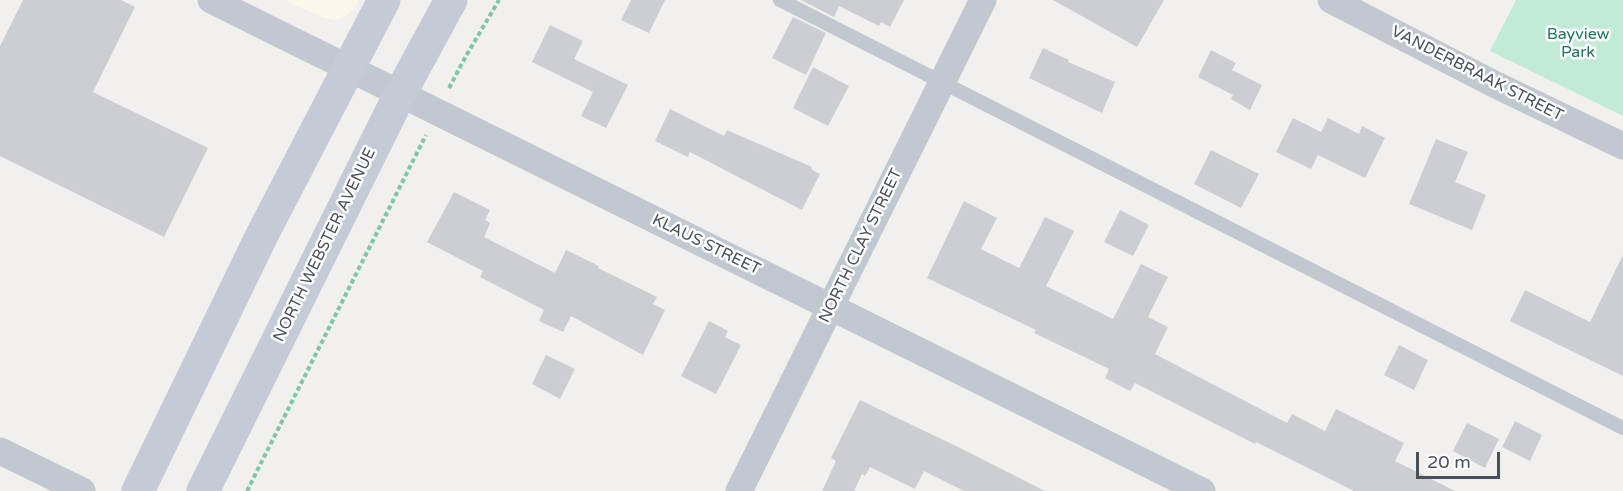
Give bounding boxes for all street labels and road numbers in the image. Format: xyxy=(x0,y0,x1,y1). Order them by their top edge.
street label: VANDERBRAAK STREET xyxy=(1388,22,1566,126)
street label: NORTH WEBSTER AVENUE xyxy=(270,145,380,345)
street label: NORTH CLAY STREET xyxy=(815,166,907,326)
street label: KLAUS STREET xyxy=(649,211,763,279)

